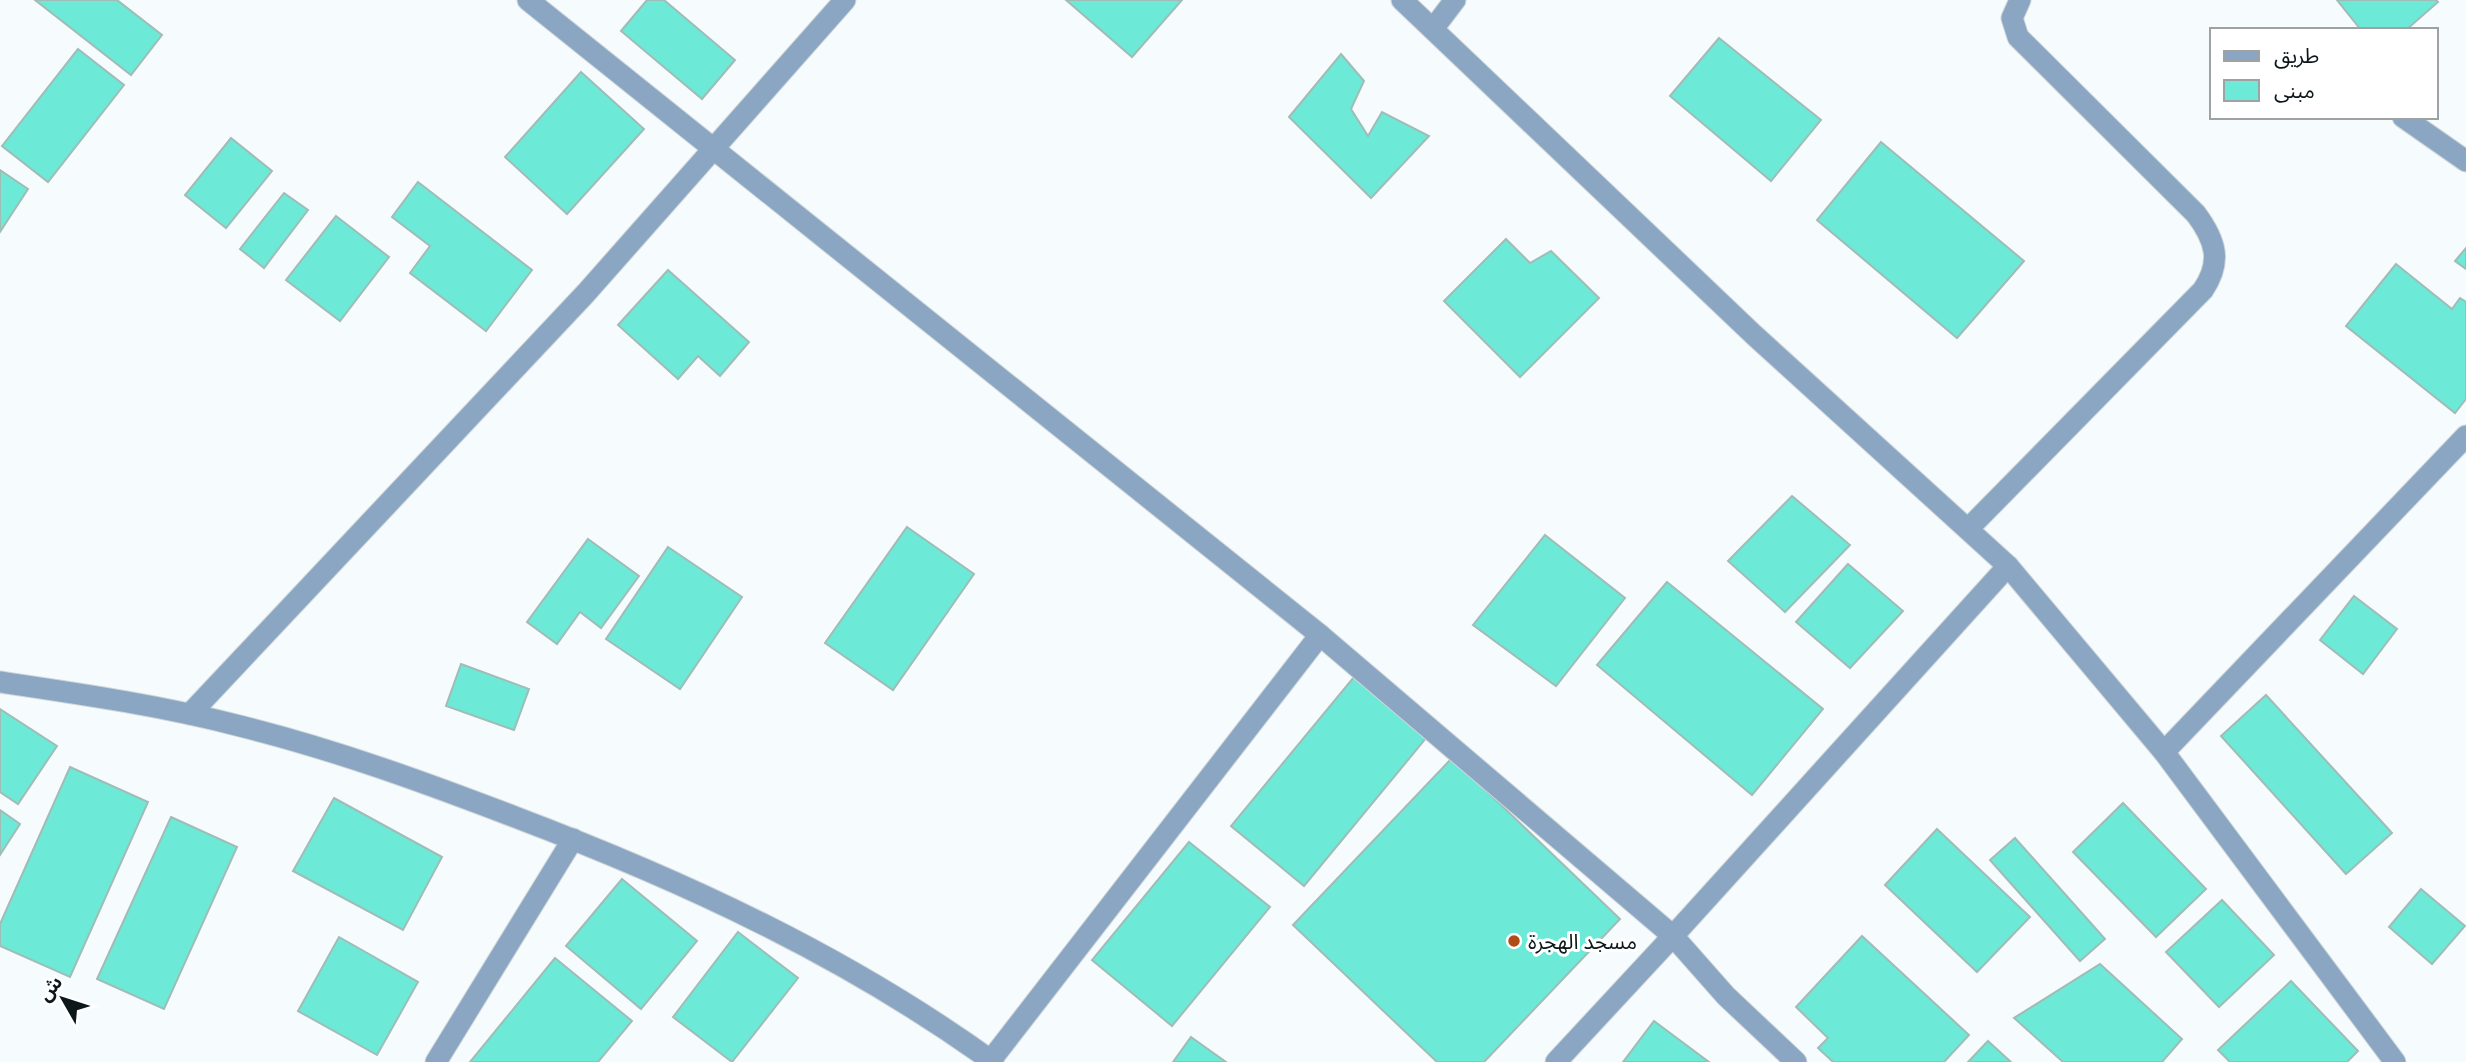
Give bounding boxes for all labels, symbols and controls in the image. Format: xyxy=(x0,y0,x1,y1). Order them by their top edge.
legend xyxy=(2210,28,2438,119)
text: طريق xyxy=(2274,43,2319,69)
text: مبنى xyxy=(2274,78,2315,103)
place label: مسجد الهجرة xyxy=(1528,929,1637,954)
marker: مسجد الهجرة xyxy=(1506,933,1522,949)
north arrow xyxy=(28,964,98,1034)
text: ش xyxy=(33,971,67,1005)

